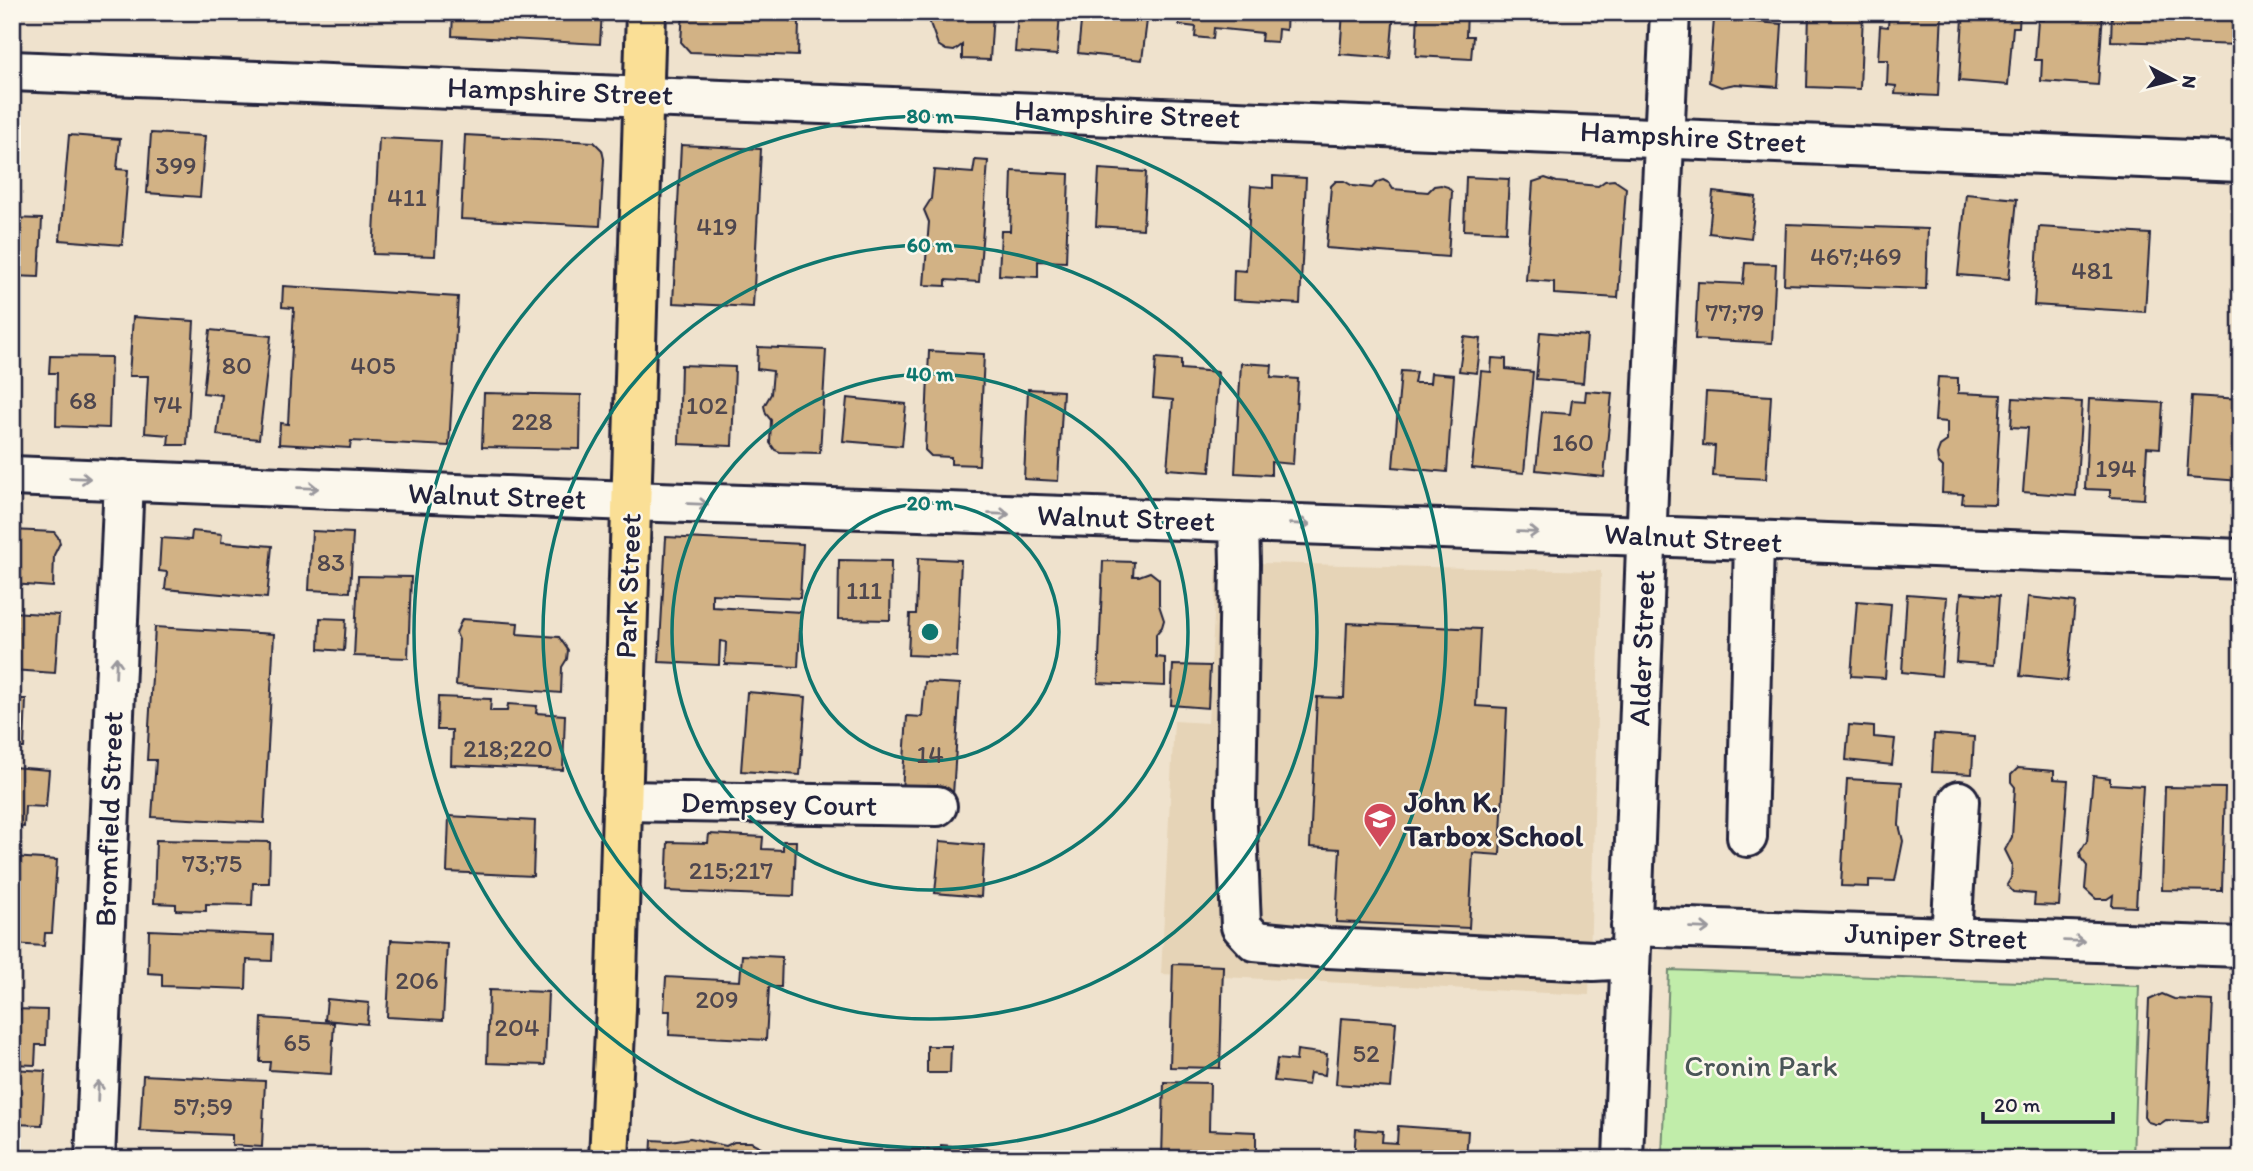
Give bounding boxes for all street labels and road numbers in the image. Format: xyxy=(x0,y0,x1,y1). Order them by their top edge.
street label: Hampshire Street xyxy=(446,68,674,113)
street label: Hampshire Street xyxy=(1013,91,1241,136)
street label: Hampshire Street xyxy=(1579,112,1807,161)
street label: Walnut Street xyxy=(407,474,587,517)
street label: Walnut Street xyxy=(1036,496,1216,539)
street label: Park Street xyxy=(606,513,649,659)
street label: Walnut Street xyxy=(1603,514,1783,561)
street label: Alder Street xyxy=(1620,569,1663,727)
street label: Bromfield Street xyxy=(86,711,131,927)
street label: Dempsey Court xyxy=(680,783,878,824)
street label: Juniper Street xyxy=(1844,914,2028,957)

